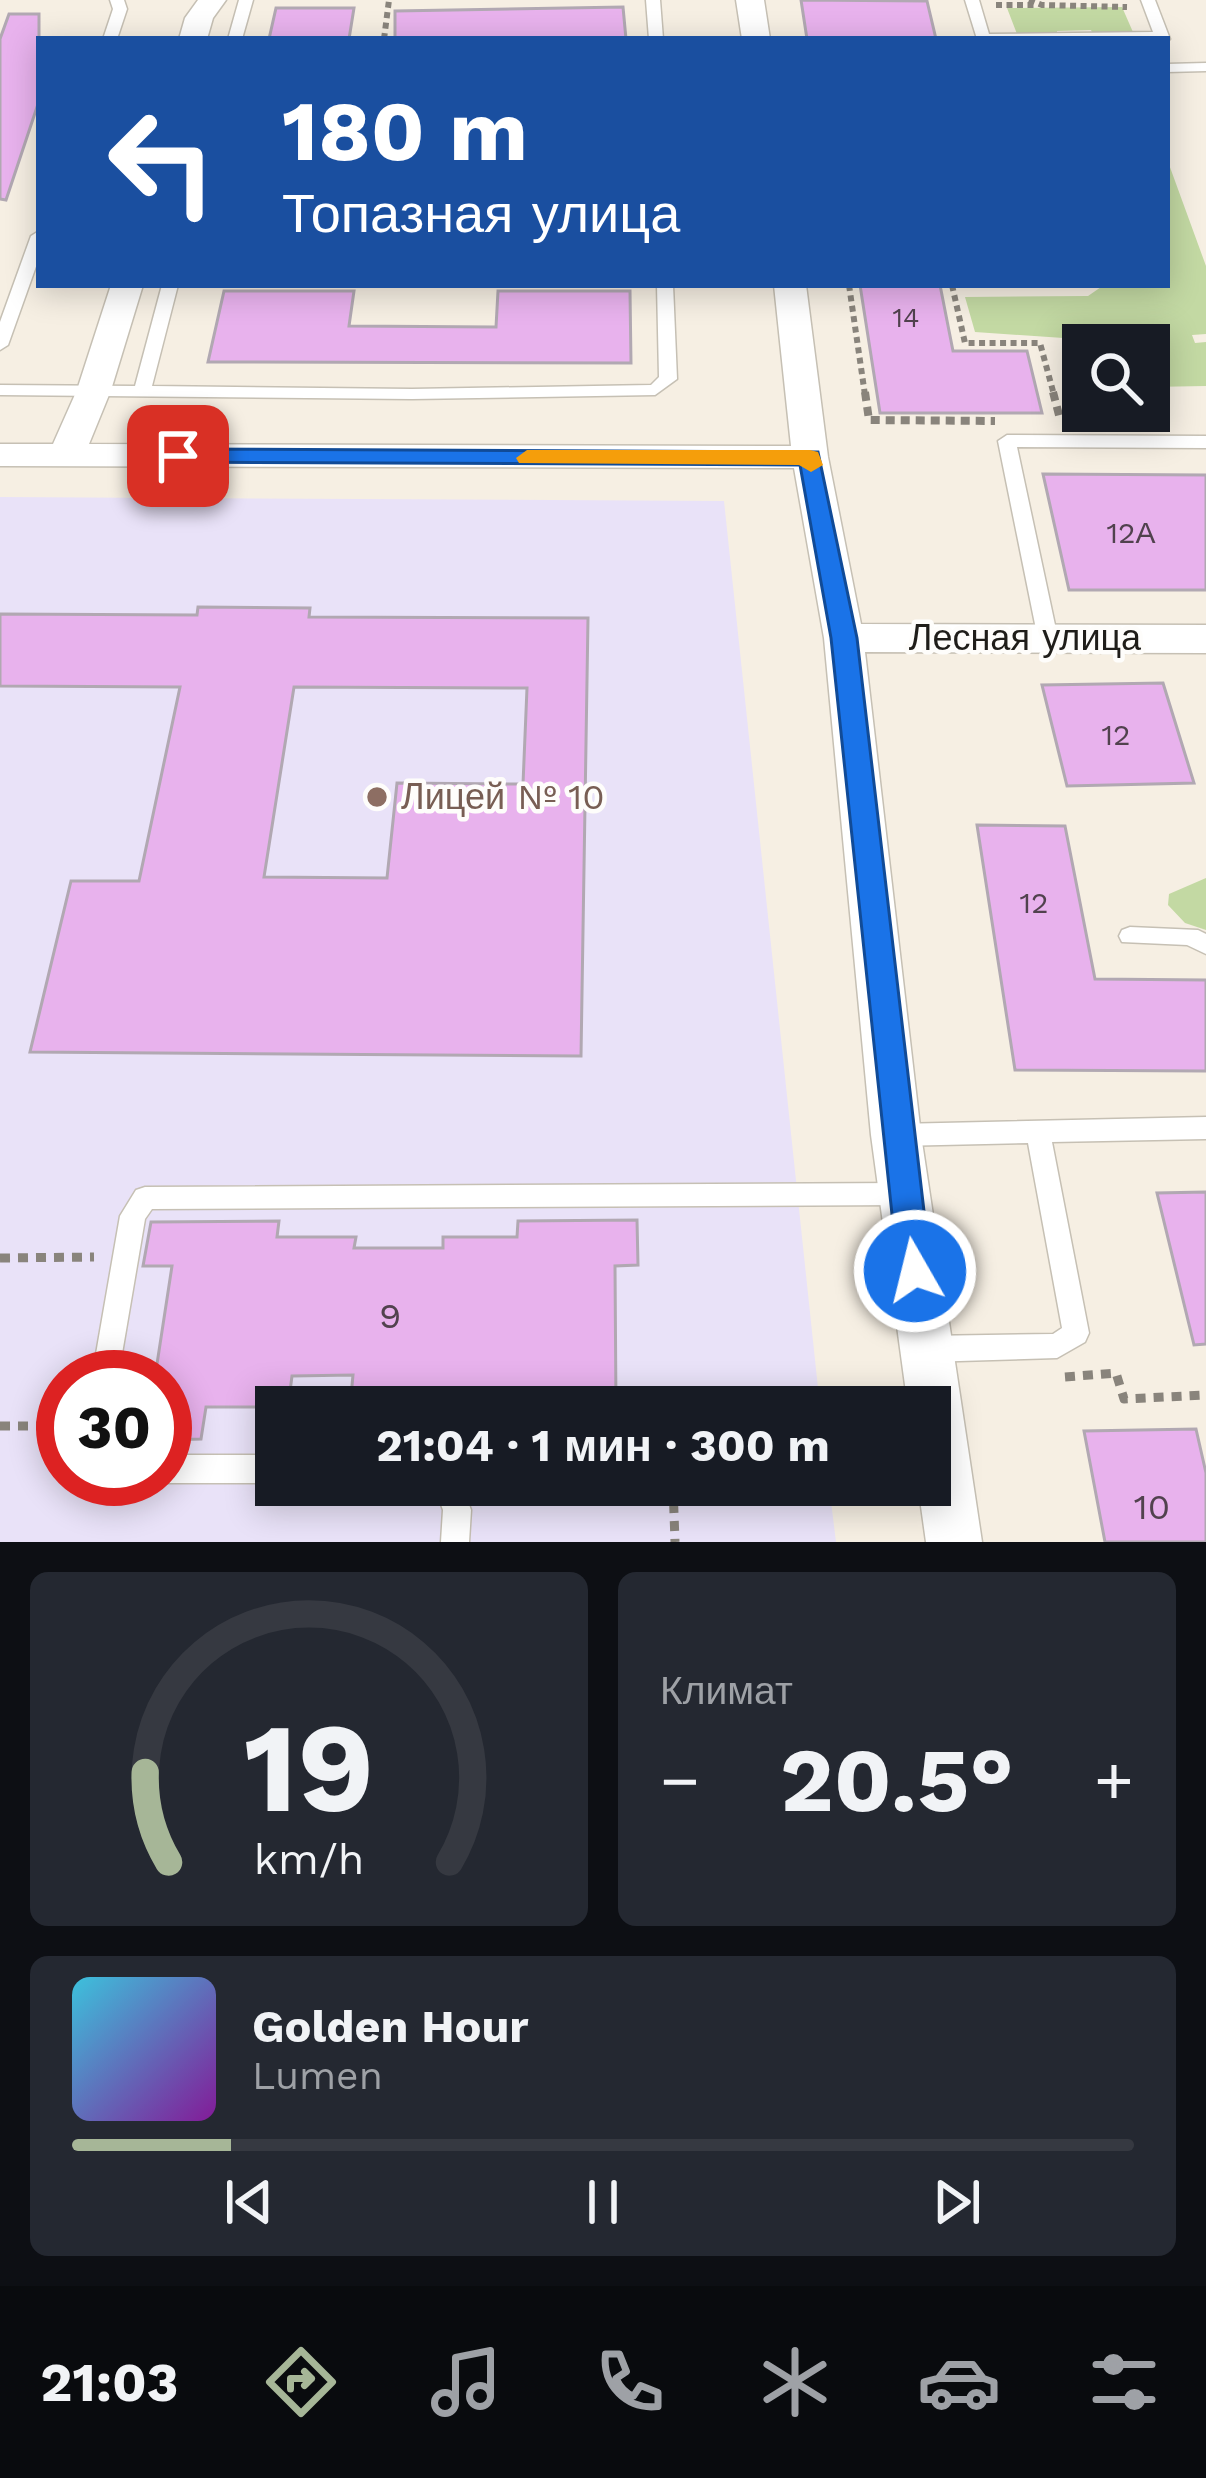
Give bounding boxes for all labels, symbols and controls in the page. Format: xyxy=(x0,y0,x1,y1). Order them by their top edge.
text: 180 m xyxy=(282,82,528,180)
icon: left xyxy=(84,84,240,240)
text: Топазная улица xyxy=(282,182,680,245)
house number: 14 xyxy=(892,302,920,334)
map controls xyxy=(1062,324,1170,432)
button: search xyxy=(1062,324,1170,432)
pin xyxy=(127,405,229,507)
icon: arrive xyxy=(145,423,211,489)
house number: 12А xyxy=(1106,515,1156,550)
street label: Лесная улица xyxy=(909,617,1142,659)
house number: 12 xyxy=(1101,717,1131,752)
place label: Лицей № 10 xyxy=(401,776,605,818)
marker: Лицей № 10 xyxy=(364,784,390,810)
house number: 12 xyxy=(1019,885,1049,920)
position arrow xyxy=(852,1208,978,1334)
house number: 9 xyxy=(379,1295,401,1337)
speed limit sign: 30 xyxy=(36,1350,192,1506)
text: 21:04 · 1 мин · 300 m xyxy=(376,1419,830,1472)
house number: 10 xyxy=(1134,1486,1170,1528)
text: Климат xyxy=(660,1668,793,1713)
text: 19 xyxy=(244,1695,374,1841)
text: 20.5° xyxy=(780,1727,1014,1833)
text: − xyxy=(660,1742,700,1819)
text: + xyxy=(1094,1742,1134,1819)
text: km/h xyxy=(254,1834,364,1884)
text: Golden Hour xyxy=(252,2000,529,2053)
text: Lumen xyxy=(252,2053,383,2098)
icon: previous xyxy=(216,2169,282,2235)
icon: pause xyxy=(570,2169,636,2235)
icon: next xyxy=(924,2169,990,2235)
icon: directions xyxy=(259,2340,343,2424)
icon: music xyxy=(424,2340,508,2424)
icon: phone xyxy=(588,2340,672,2424)
icon: climate xyxy=(753,2340,837,2424)
icon: car xyxy=(917,2340,1001,2424)
icon: filters xyxy=(1082,2340,1166,2424)
text: 21:03 xyxy=(40,2351,178,2414)

